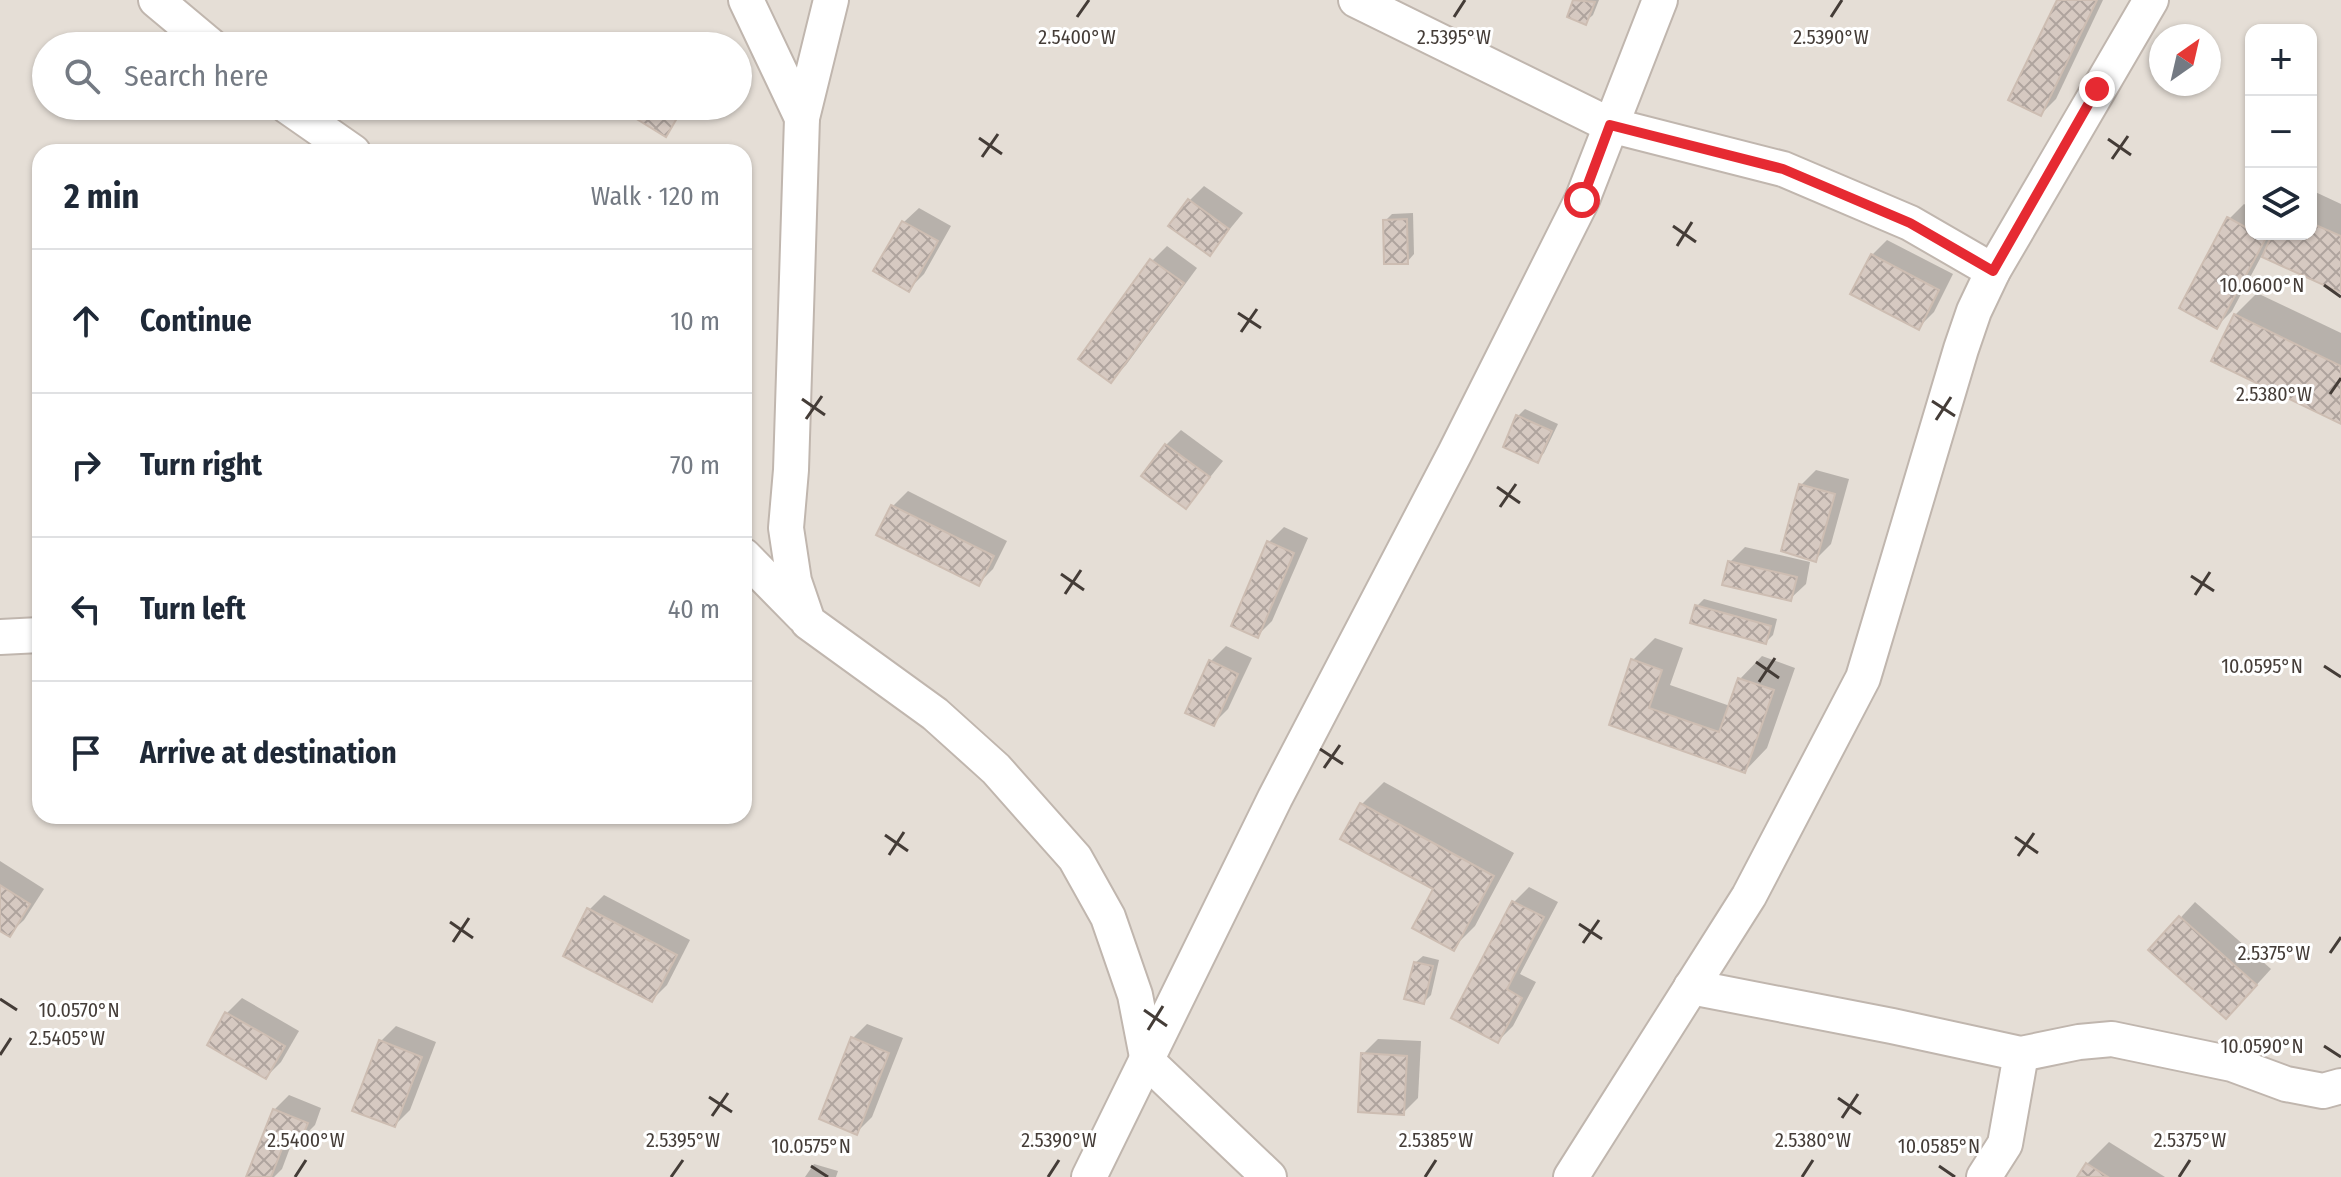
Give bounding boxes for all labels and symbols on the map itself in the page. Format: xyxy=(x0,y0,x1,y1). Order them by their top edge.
north arrow xyxy=(2149,24,2221,96)
text: 2.5400°W xyxy=(1038,25,1116,49)
text: 2.5395°W xyxy=(1417,25,1491,49)
text: 2.5390°W xyxy=(1793,25,1869,49)
route end xyxy=(2079,71,2115,107)
route start xyxy=(1564,182,1600,218)
text: 10.0600°N xyxy=(2220,273,2304,297)
text: 2.5380°W xyxy=(2236,382,2312,406)
text: 10.0595°N xyxy=(2221,654,2303,678)
text: 2.5375°W xyxy=(2238,941,2310,965)
text: 10.0570°N xyxy=(38,998,120,1022)
text: 2.5405°W xyxy=(29,1026,105,1050)
text: 10.0590°N xyxy=(2220,1034,2304,1058)
text: 2.5400°W xyxy=(267,1128,345,1152)
text: 2.5395°W xyxy=(646,1128,720,1152)
text: 2.5390°W xyxy=(1021,1128,1097,1152)
text: 2.5385°W xyxy=(1399,1128,1473,1152)
text: 2.5380°W xyxy=(1775,1128,1851,1152)
text: 2.5375°W xyxy=(2154,1128,2226,1152)
text: 10.0575°N xyxy=(771,1134,851,1158)
text: 10.0585°N xyxy=(1898,1134,1980,1158)

